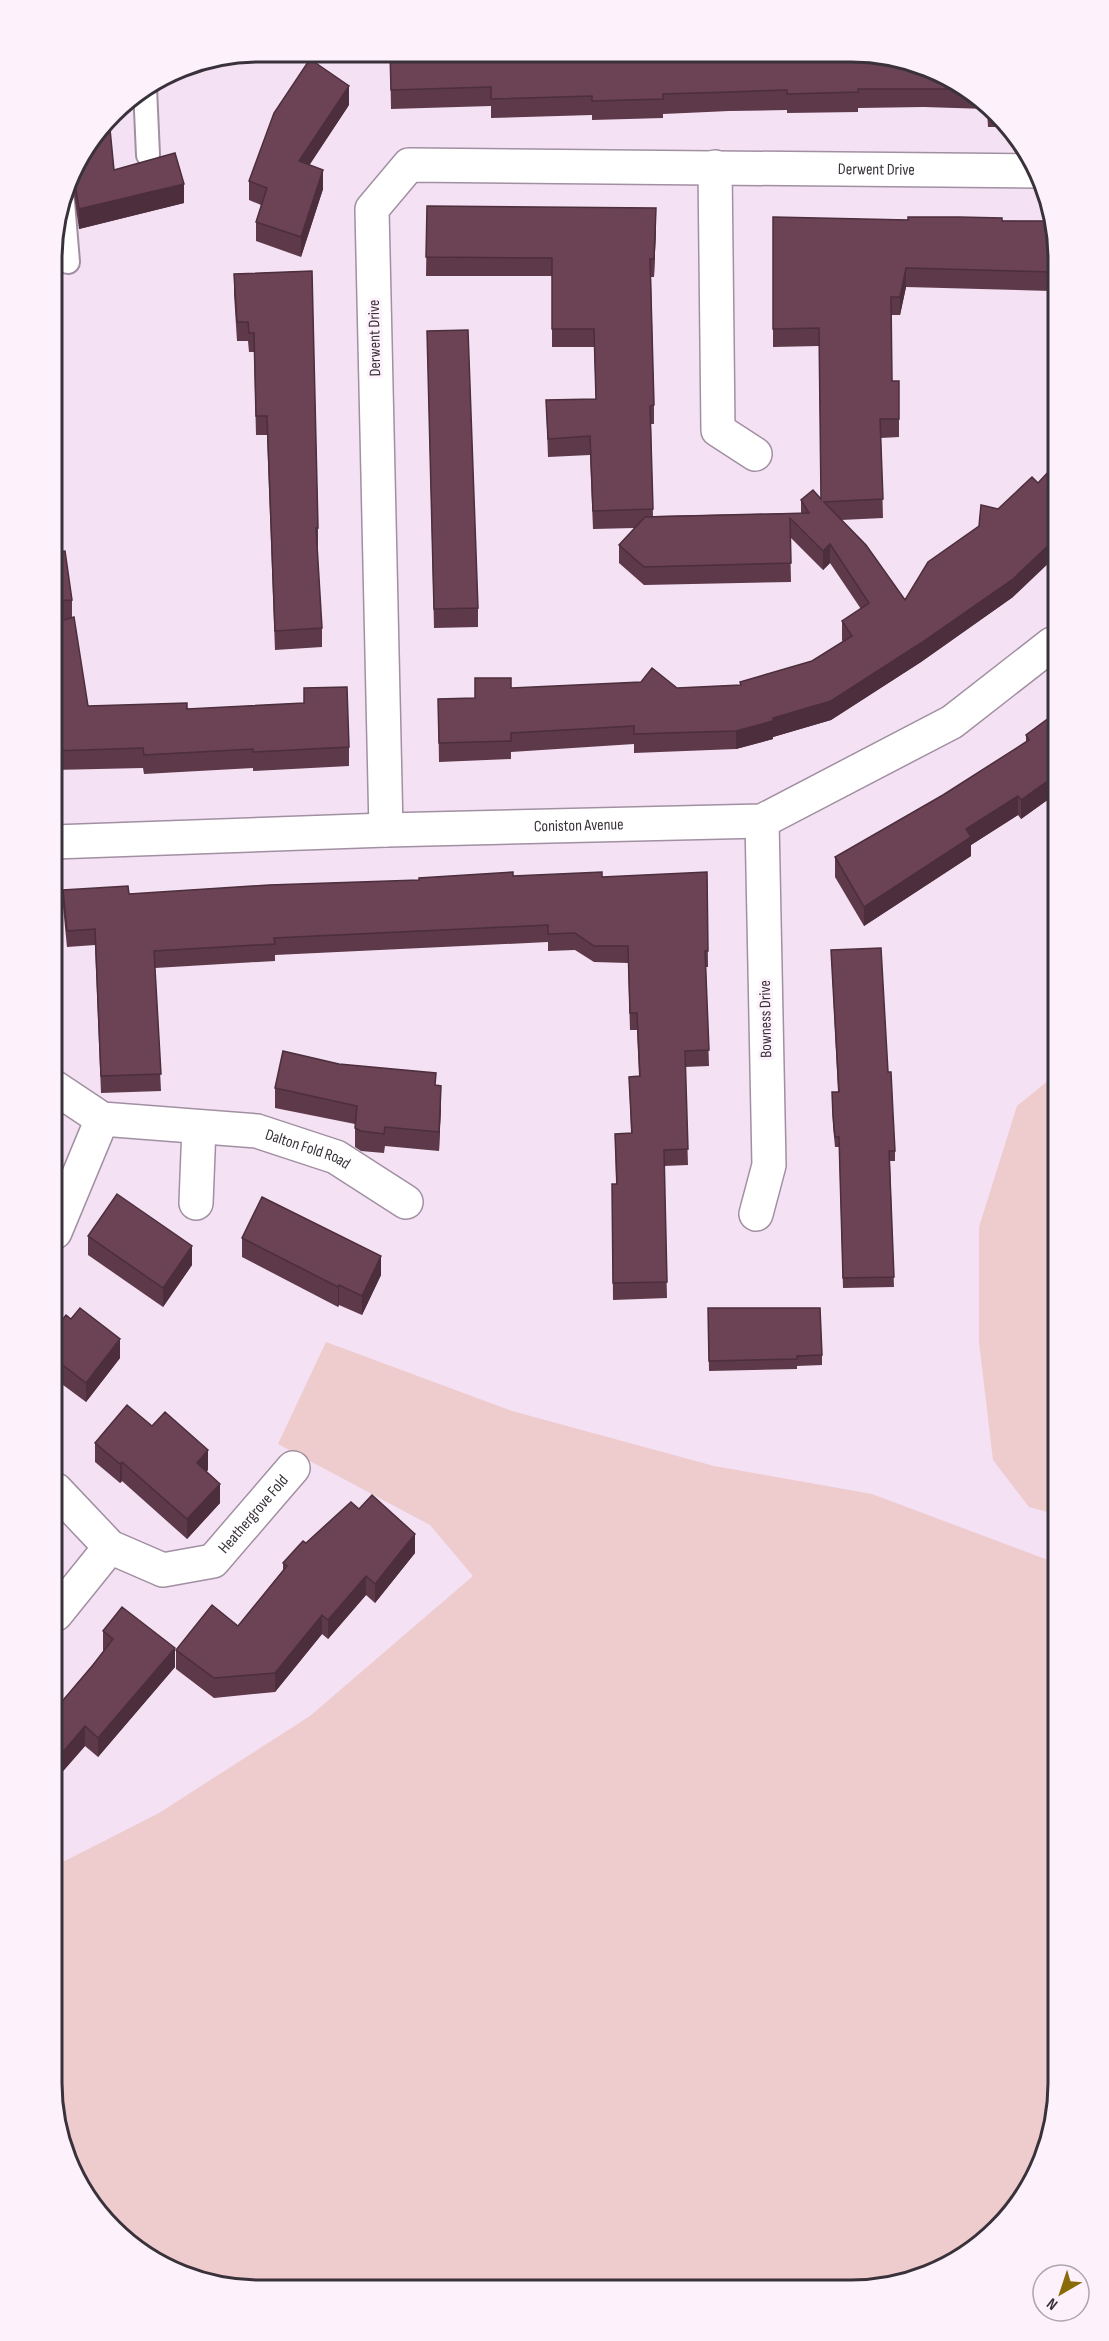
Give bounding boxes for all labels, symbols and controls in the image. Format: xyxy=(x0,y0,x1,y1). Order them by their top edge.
street label: Derwent Drive xyxy=(838,160,915,179)
street label: Derwent Drive xyxy=(365,299,385,377)
street label: Coniston Avenue xyxy=(534,815,624,836)
street label: Bowness Drive xyxy=(756,980,776,1058)
street label: Dalton Fold Road xyxy=(263,1125,354,1173)
street label: Heathergrove Fold xyxy=(214,1471,292,1557)
north arrow xyxy=(1031,2263,1091,2323)
text: N xyxy=(1043,2293,1062,2314)

